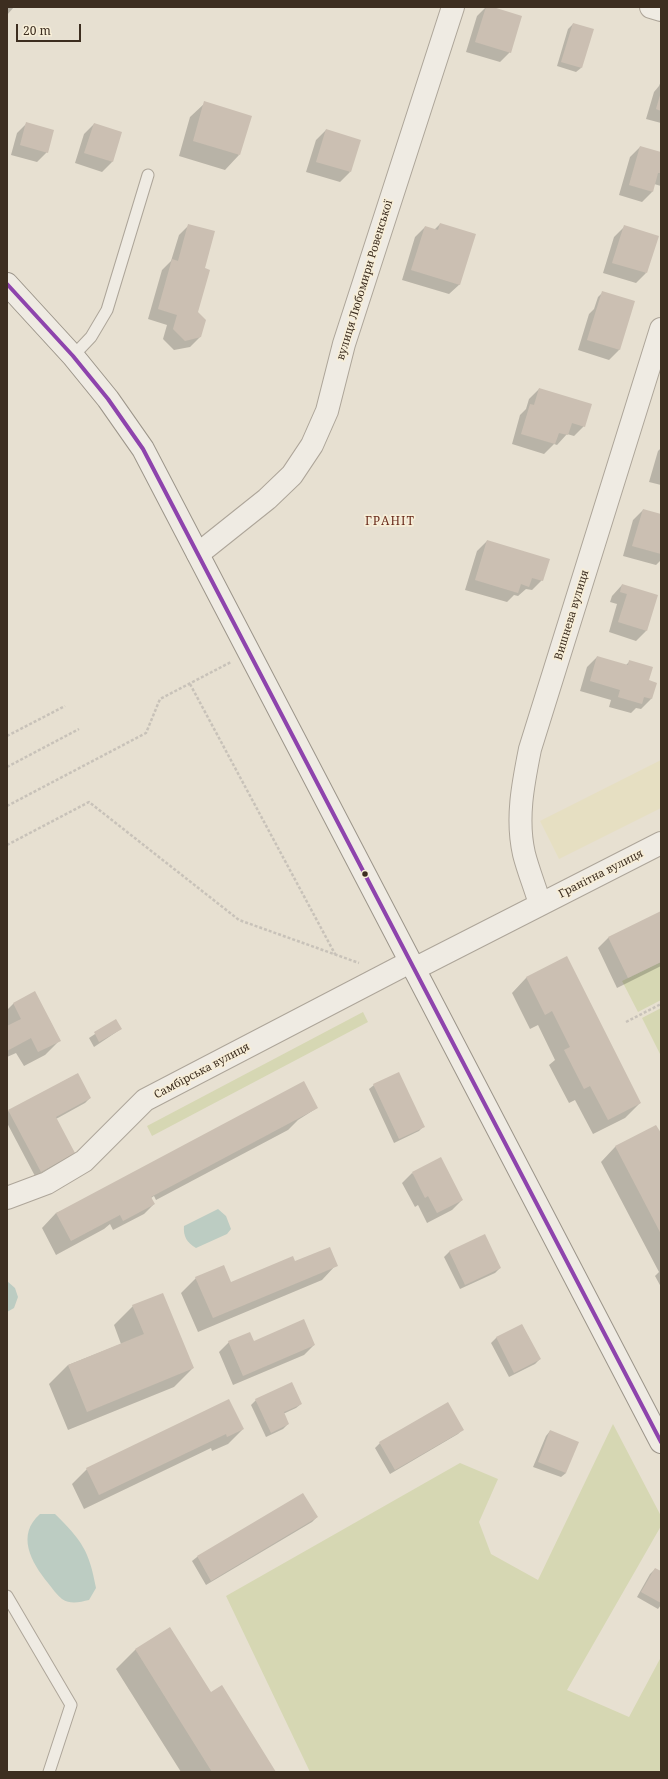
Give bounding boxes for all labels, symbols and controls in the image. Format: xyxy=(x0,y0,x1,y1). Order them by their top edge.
scale bar xyxy=(18,16,83,42)
text: 20 m xyxy=(23,22,51,39)
street label: вулиця Любомири Ровенської xyxy=(334,198,396,362)
district label: ГРАНІТ xyxy=(365,515,415,529)
street label: Вишнева вулиця xyxy=(552,568,592,662)
street label: Гранітна вулиця xyxy=(557,847,645,901)
unlabelled marker xyxy=(360,869,370,879)
street label: Самбірська вулиця xyxy=(152,1040,252,1102)

